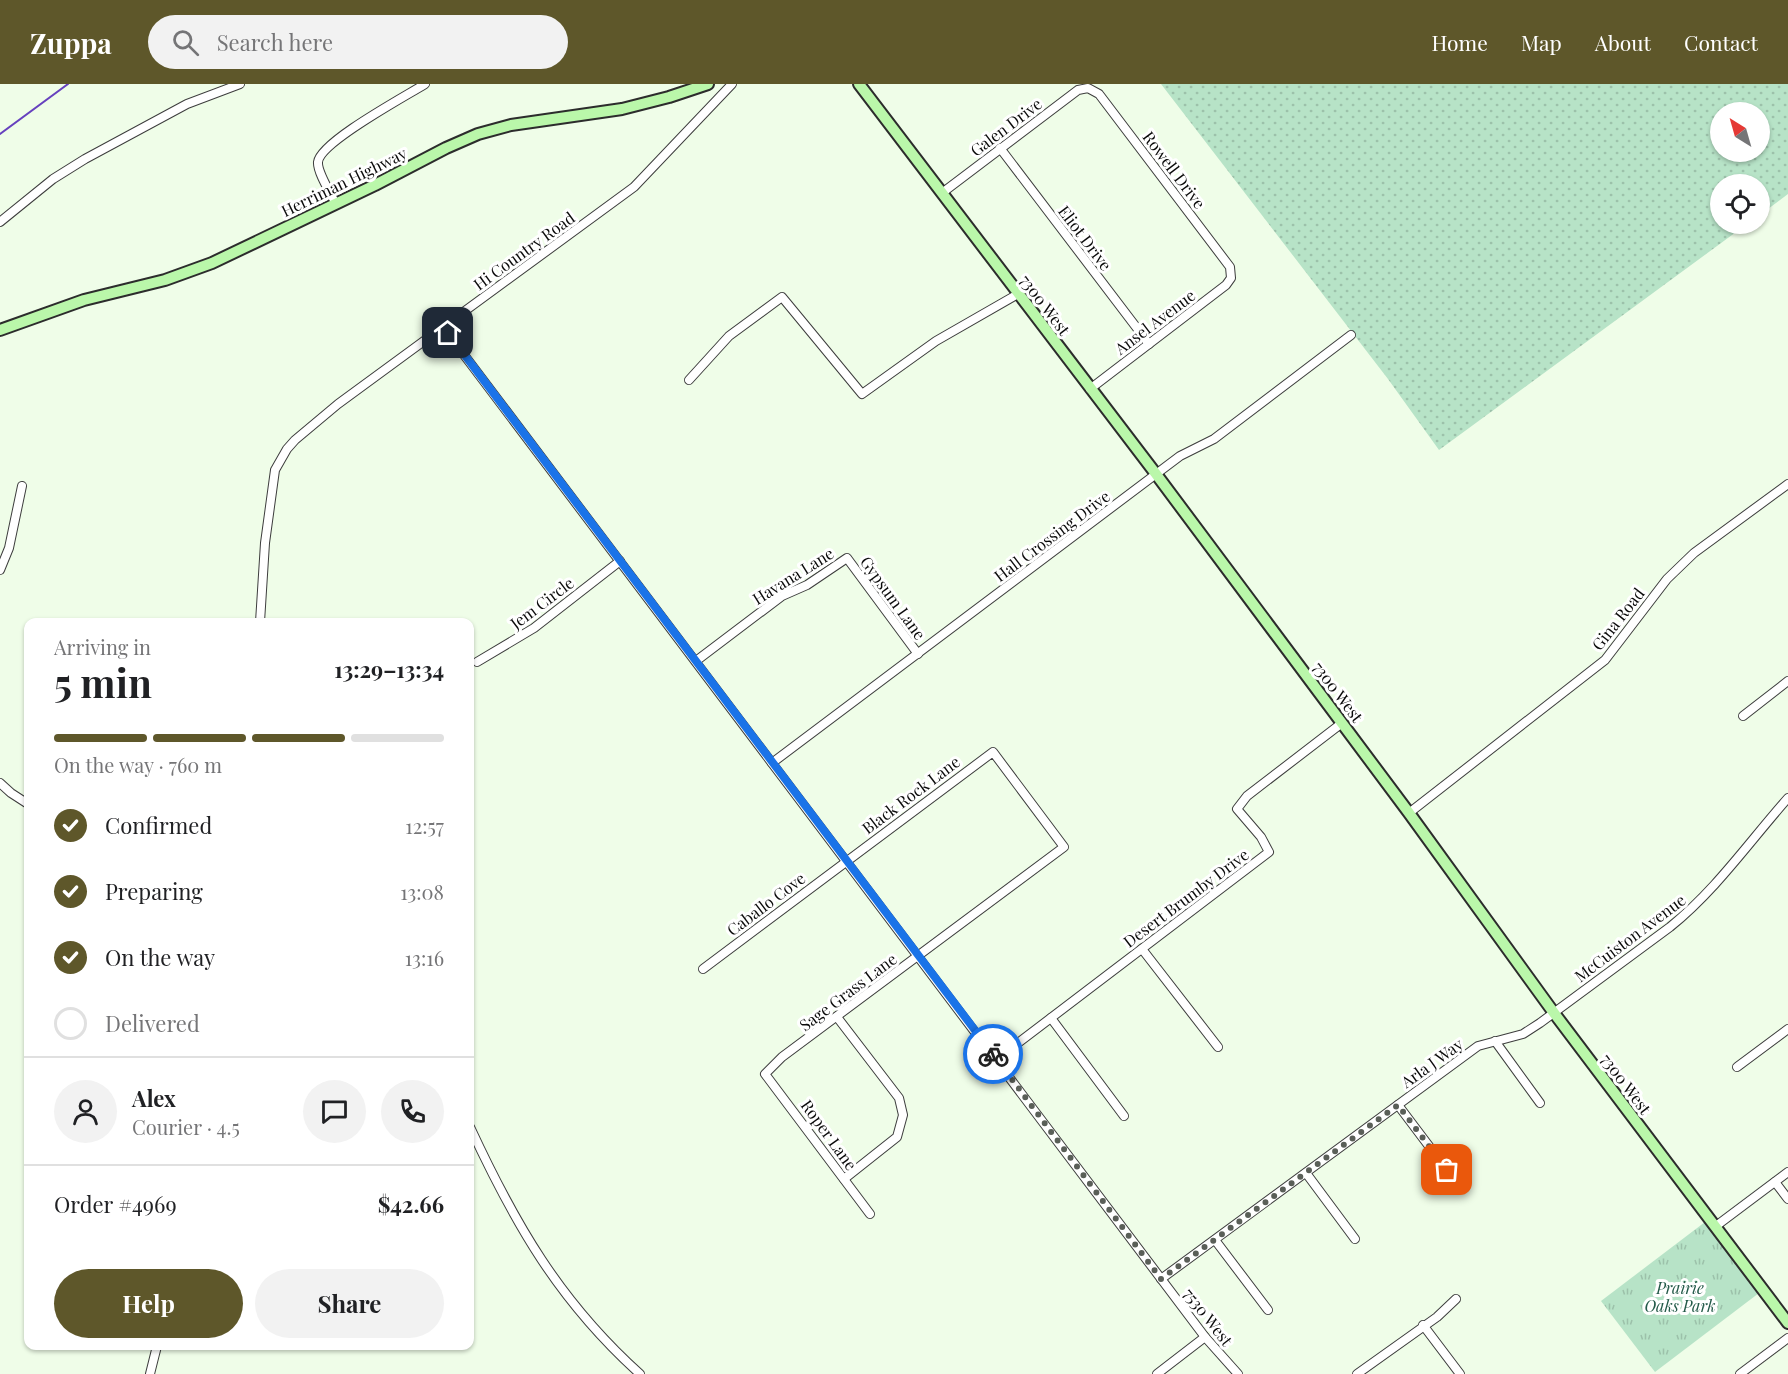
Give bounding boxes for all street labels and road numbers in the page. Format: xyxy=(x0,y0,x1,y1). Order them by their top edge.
street label: Galen Drive xyxy=(966,93,1046,160)
street label: Rowell Drive xyxy=(1138,127,1210,213)
street label: Herriman Highway xyxy=(278,142,410,221)
street label: Eliot Drive xyxy=(1054,201,1117,274)
street label: Hi Country Road xyxy=(469,207,579,294)
street label: 7300 West xyxy=(1016,270,1075,340)
street label: Ansel Avenue xyxy=(1109,284,1199,359)
street label: Hall Crossing Drive xyxy=(990,485,1114,586)
street label: Havana Lane xyxy=(748,542,837,609)
street label: Gypsum Lane xyxy=(856,552,931,644)
street label: Jem Circle xyxy=(505,572,578,634)
street label: Gina Road xyxy=(1587,583,1649,654)
street label: 7300 West xyxy=(1309,657,1368,727)
street label: Black Rock Lane xyxy=(858,751,964,838)
street label: Desert Brumby Drive xyxy=(1119,844,1253,952)
street label: Caballo Cove xyxy=(722,867,809,940)
street label: McCuiston Avenue xyxy=(1570,889,1689,986)
street label: Sage Grass Lane xyxy=(795,948,901,1035)
street label: Arla J Way xyxy=(1396,1033,1467,1093)
street label: 7300 West xyxy=(1597,1049,1656,1119)
street label: Roper Lane xyxy=(797,1095,862,1174)
street label: 7530 West xyxy=(1179,1284,1238,1350)

